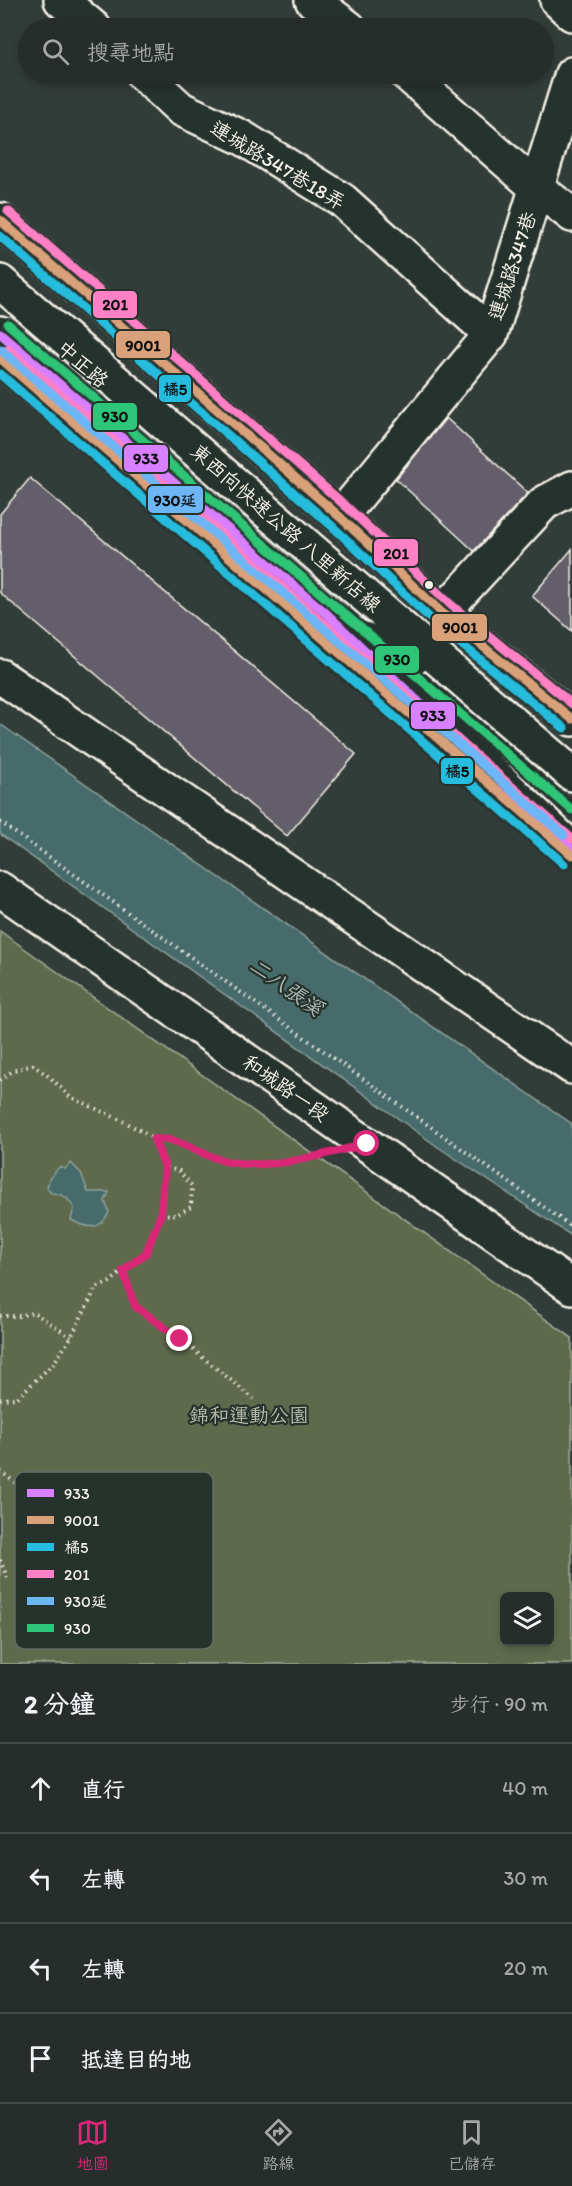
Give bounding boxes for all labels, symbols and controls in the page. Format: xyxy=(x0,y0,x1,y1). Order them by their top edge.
search box xyxy=(18,18,554,84)
icon: search xyxy=(39,35,72,68)
text: 搜尋地點 xyxy=(87,39,175,66)
street label: 連城路347巷18弄 xyxy=(206,115,350,215)
street label: 連城路347巷 xyxy=(483,208,541,323)
line badge: 201 xyxy=(92,290,138,319)
text: 201 xyxy=(102,295,128,314)
line badge: 9001 xyxy=(115,330,171,359)
street label: 中正路 xyxy=(52,335,114,393)
text: 9001 xyxy=(125,336,161,355)
line badge: 橘5 xyxy=(158,374,192,403)
text: 橘5 xyxy=(163,380,188,399)
line badge: 930 xyxy=(92,402,138,431)
text: 930 xyxy=(102,407,129,426)
street label: 東西向快速公路 八里新店線 xyxy=(186,439,386,617)
line badge: 933 xyxy=(123,444,169,473)
text: 933 xyxy=(133,449,159,468)
line badge: 930延 xyxy=(147,485,204,514)
text: 930延 xyxy=(154,491,196,510)
line badge: 201 xyxy=(373,538,419,567)
text: 201 xyxy=(383,544,409,563)
unlabelled marker xyxy=(423,579,435,591)
line badge: 9001 xyxy=(431,613,488,642)
text: 9001 xyxy=(442,618,478,637)
line badge: 930 xyxy=(374,645,420,674)
text: 930 xyxy=(384,650,411,669)
line badge: 933 xyxy=(410,701,456,730)
text: 933 xyxy=(420,706,446,725)
line badge: 橘5 xyxy=(440,757,474,785)
text: 橘5 xyxy=(445,762,470,781)
water label: 二八張溪 xyxy=(245,952,329,1021)
street label: 和城路一段 xyxy=(238,1049,334,1127)
route start xyxy=(353,1130,379,1156)
route end xyxy=(166,1325,192,1351)
park label: 錦和運動公園 xyxy=(189,1403,309,1427)
legend xyxy=(15,1472,213,1649)
text: 933 xyxy=(64,1484,90,1503)
text: 9001 xyxy=(64,1511,100,1530)
text: 橘5 xyxy=(64,1538,88,1557)
text: 201 xyxy=(64,1565,90,1584)
text: 930延 xyxy=(64,1592,107,1611)
map controls xyxy=(500,1592,554,1646)
button: layers xyxy=(500,1592,554,1646)
text: 930 xyxy=(64,1619,91,1638)
text: 2 分鐘 xyxy=(24,1688,96,1720)
text: 步行 · 90 m xyxy=(450,1692,548,1716)
icon: ahead xyxy=(24,1772,57,1805)
text: 直行 xyxy=(81,1776,125,1803)
text: 40 m xyxy=(502,1776,548,1800)
icon: left xyxy=(24,1862,57,1895)
text: 左轉 xyxy=(81,1866,125,1893)
text: 30 m xyxy=(503,1866,548,1890)
icon: left xyxy=(24,1952,57,1985)
text: 左轉 xyxy=(81,1956,125,1983)
text: 20 m xyxy=(504,1956,548,1980)
icon: arrive xyxy=(24,2042,57,2075)
text: 抵達目的地 xyxy=(81,2046,191,2073)
tab: 地圖 xyxy=(76,2116,109,2174)
tab: 路線 xyxy=(262,2116,295,2174)
tab: 已儲存 xyxy=(448,2116,496,2174)

